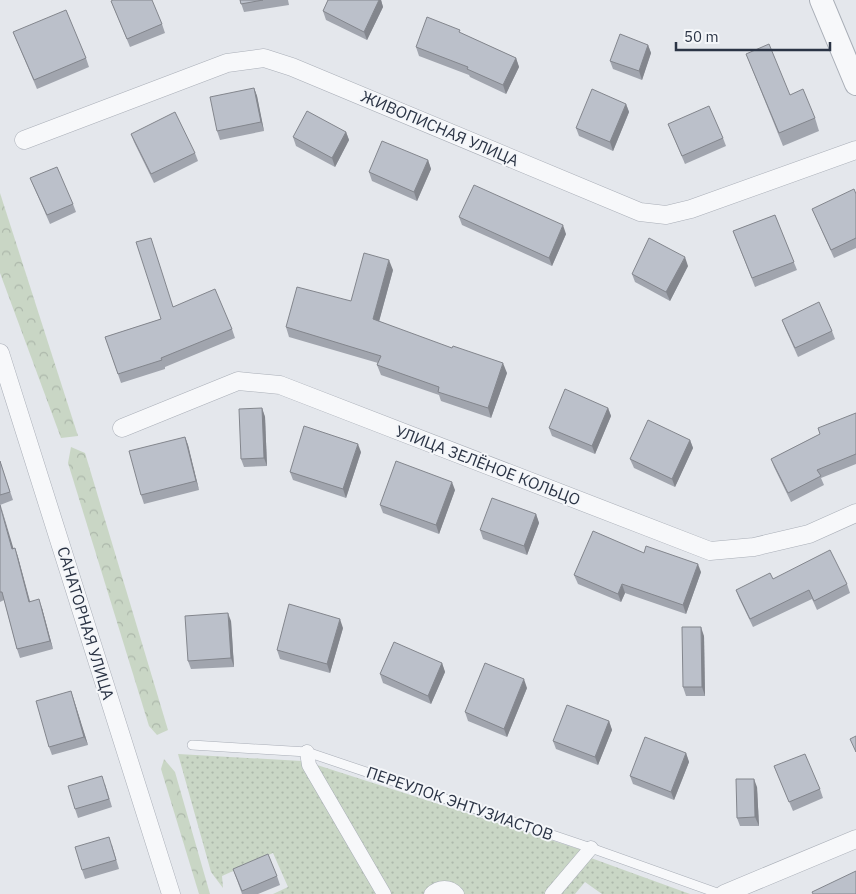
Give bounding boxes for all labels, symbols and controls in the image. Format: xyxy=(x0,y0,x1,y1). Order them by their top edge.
scale bar xyxy=(676,20,830,52)
text: 50 m xyxy=(684,27,719,46)
street label: ЖИВОПИСНАЯ УЛИЦА xyxy=(358,86,522,170)
street label: УЛИЦА ЗЕЛЁНОЕ КОЛЬЦО xyxy=(393,420,583,510)
street label: САНАТОРНАЯ УЛИЦА xyxy=(53,544,119,702)
street label: ПЕРЕУЛОК ЭНТУЗИАСТОВ xyxy=(364,762,556,844)

